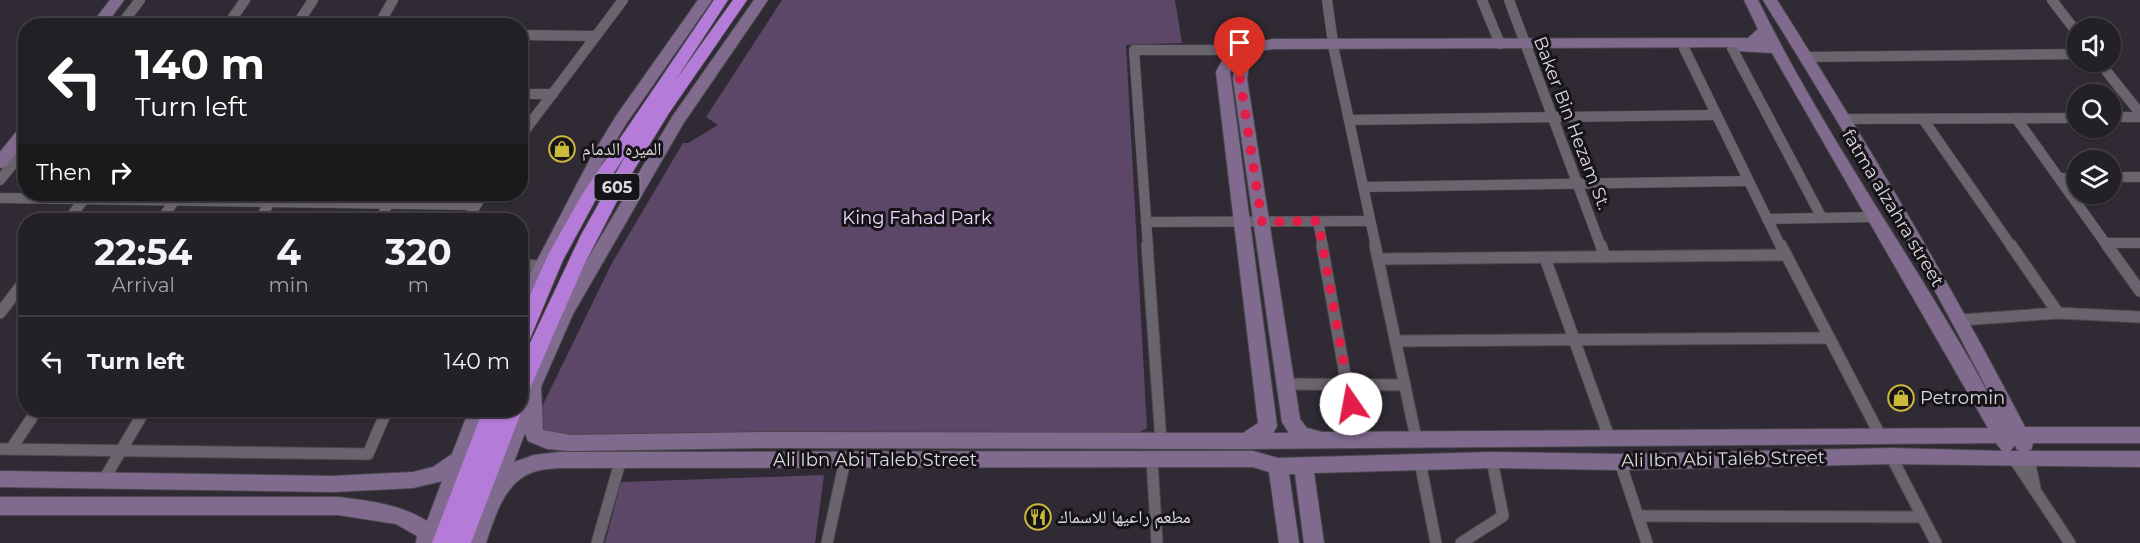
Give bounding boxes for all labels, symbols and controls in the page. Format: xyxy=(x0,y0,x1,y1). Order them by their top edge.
pin xyxy=(1214,17,1265,79)
map controls xyxy=(2067,18,2121,204)
button: sound xyxy=(2067,18,2121,72)
icon: arrive xyxy=(1223,26,1256,59)
street label: Baker Bin Hezam St. xyxy=(1529,33,1615,213)
text: 140 m xyxy=(135,38,265,90)
icon: left xyxy=(36,42,114,120)
button: search xyxy=(2067,84,2121,138)
text: Turn left xyxy=(135,90,248,123)
street label: fatma alzahra street xyxy=(1837,125,1949,291)
shop icon: الميره الدمام xyxy=(547,134,577,164)
place label: الميره الدمام xyxy=(582,138,662,161)
button: layers xyxy=(2067,150,2121,204)
icon: right xyxy=(104,156,137,189)
text: Then xyxy=(36,159,92,186)
road number: 605 xyxy=(594,174,640,200)
park label: King Fahad Park xyxy=(842,207,992,229)
text: 22:54 xyxy=(94,230,192,274)
text: 4 xyxy=(276,230,301,274)
text: 320 xyxy=(385,230,452,274)
text: Arrival xyxy=(112,273,175,297)
text: min xyxy=(269,273,309,297)
text: m xyxy=(408,273,429,297)
icon: left xyxy=(36,345,69,378)
text: Turn left xyxy=(87,348,185,375)
text: 140 m xyxy=(444,348,510,375)
position arrow xyxy=(1319,372,1383,436)
shop icon: Petromin xyxy=(1886,383,1916,413)
place label: Petromin xyxy=(1920,387,2005,409)
street label: Ali Ibn Abi Taleb Street xyxy=(1621,446,1825,472)
street label: Ali Ibn Abi Taleb Street xyxy=(773,449,977,471)
restaurant icon: مطعم راعيها للاسماك xyxy=(1023,502,1053,532)
place label: مطعم راعيها للاسماك xyxy=(1058,506,1191,529)

